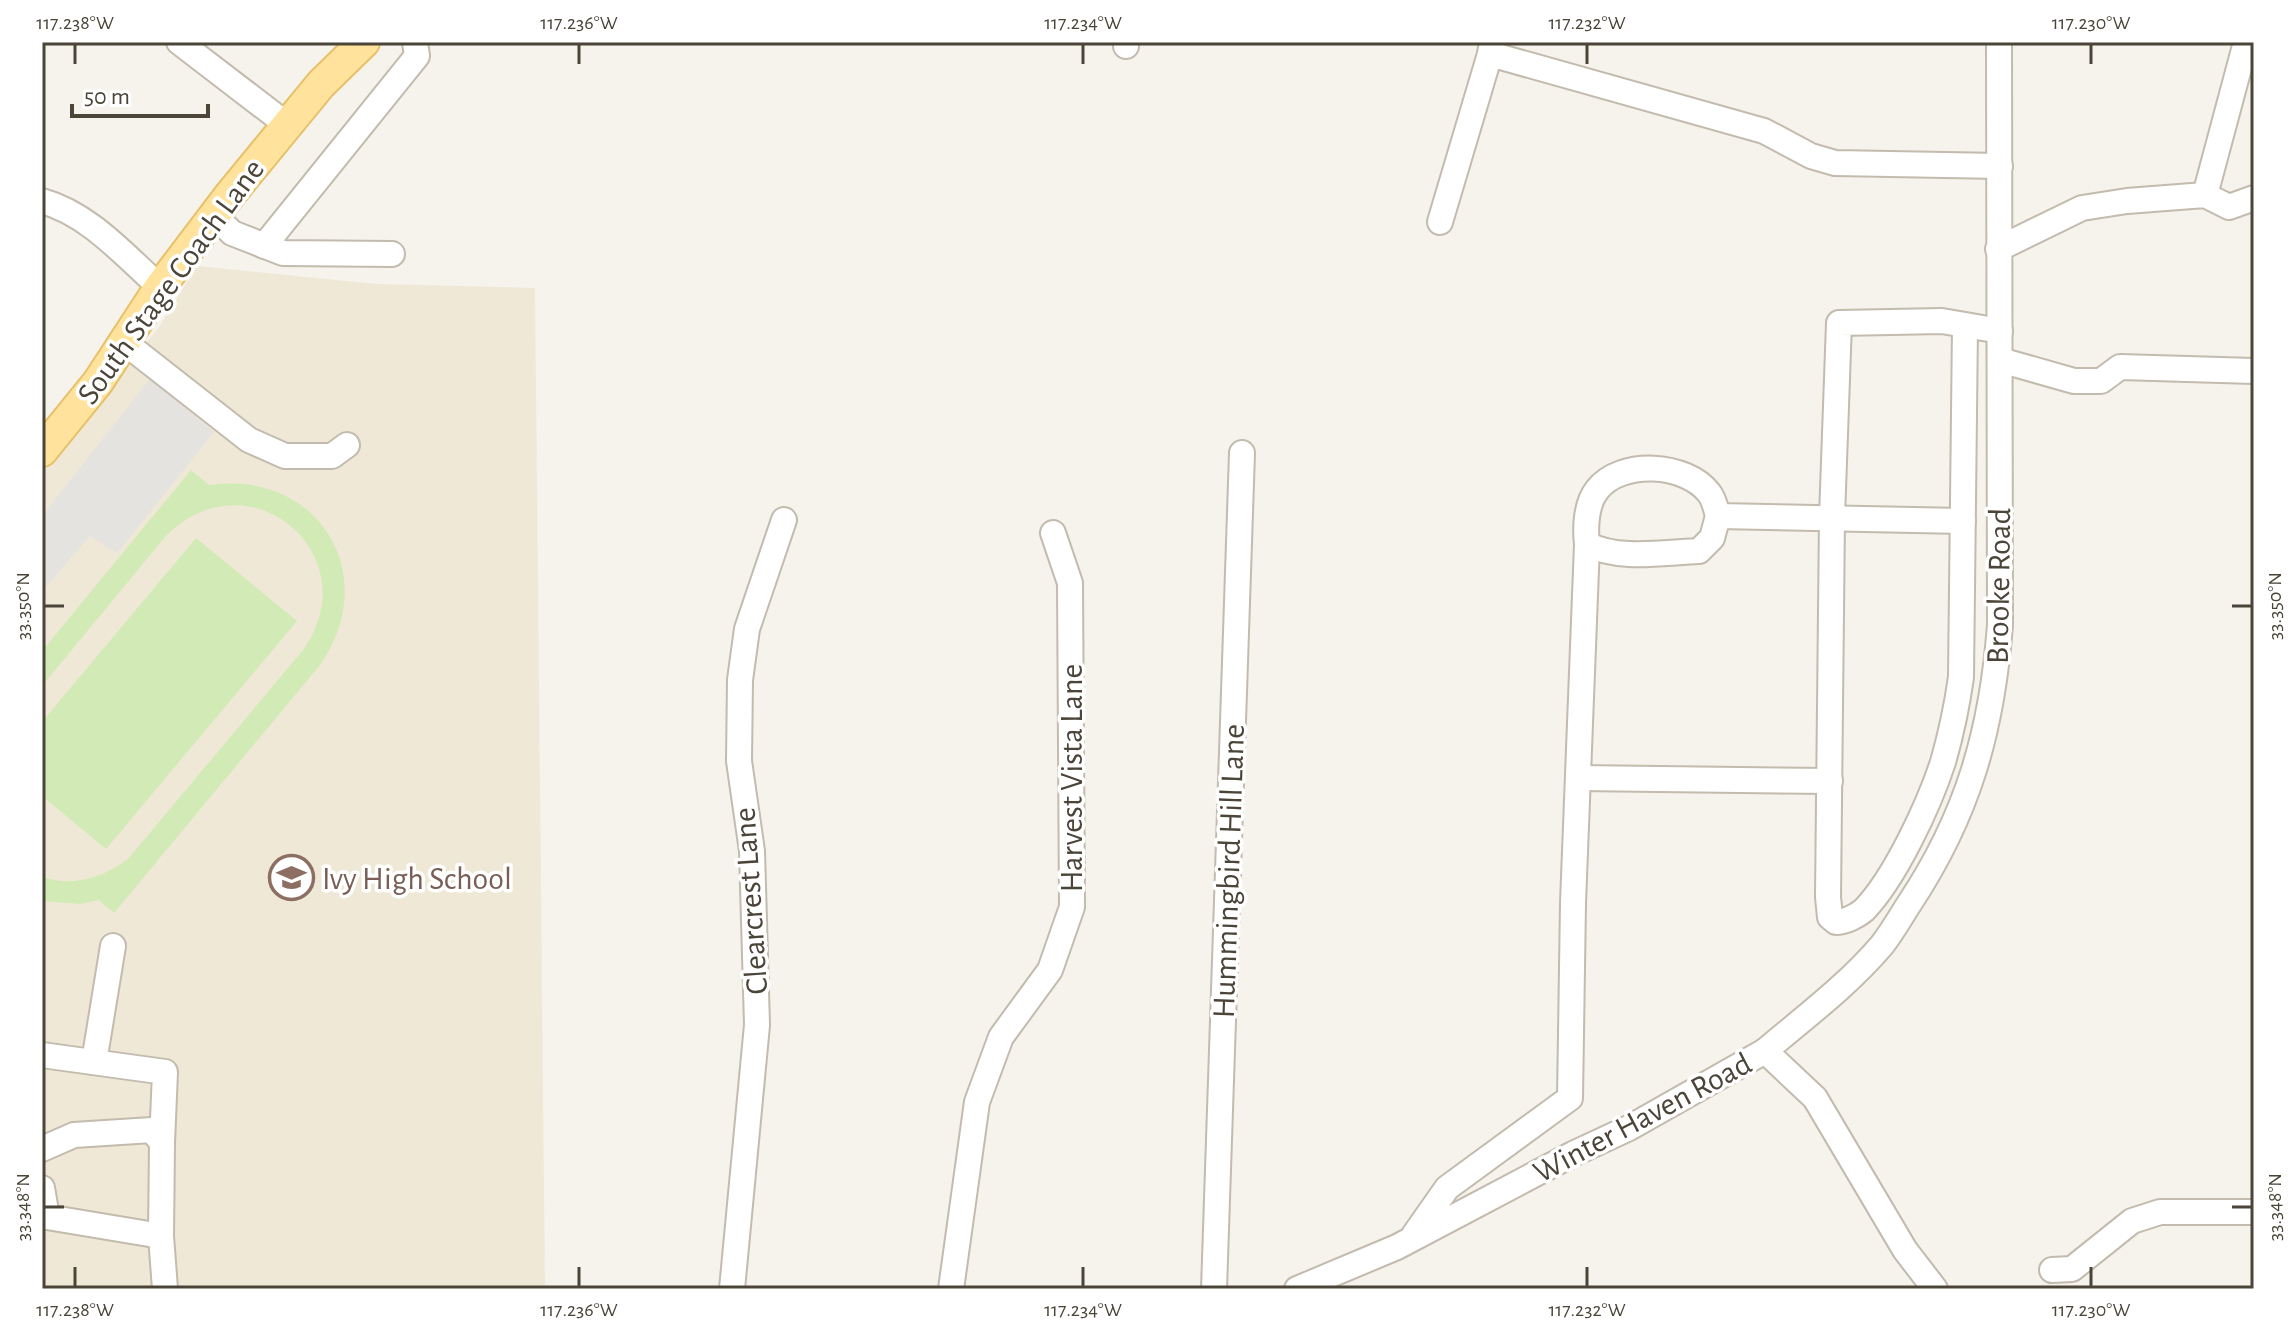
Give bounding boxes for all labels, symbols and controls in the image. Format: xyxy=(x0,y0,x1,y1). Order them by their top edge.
text: 117.238°W xyxy=(36,13,114,33)
text: 117.236°W xyxy=(540,13,618,33)
text: 117.234°W xyxy=(1044,13,1122,33)
text: 117.232°W xyxy=(1548,13,1626,33)
text: 117.230°W xyxy=(2052,13,2130,33)
scale bar xyxy=(72,68,208,118)
text: 50 m xyxy=(84,85,130,109)
street label: South Stage Coach Lane xyxy=(71,153,270,410)
street label: Brooke Road xyxy=(1982,508,2016,664)
text: 33.350°N xyxy=(13,572,33,640)
text: 33.350°N xyxy=(2265,572,2285,640)
street label: Harvest Vista Lane xyxy=(1056,664,1088,892)
street label: Hummingbird Hill Lane xyxy=(1208,723,1250,1019)
street label: Clearcrest Lane xyxy=(728,806,773,996)
school or university icon: Ivy High School xyxy=(267,854,315,902)
place label: Ivy High School xyxy=(322,863,512,895)
street label: Winter Haven Road xyxy=(1528,1047,1757,1189)
text: 33.348°N xyxy=(13,1173,33,1241)
text: 33.348°N xyxy=(2265,1173,2285,1241)
text: 117.238°W xyxy=(36,1300,114,1320)
text: 117.236°W xyxy=(540,1300,618,1320)
text: 117.234°W xyxy=(1044,1300,1122,1320)
text: 117.232°W xyxy=(1548,1300,1626,1320)
text: 117.230°W xyxy=(2052,1300,2130,1320)

